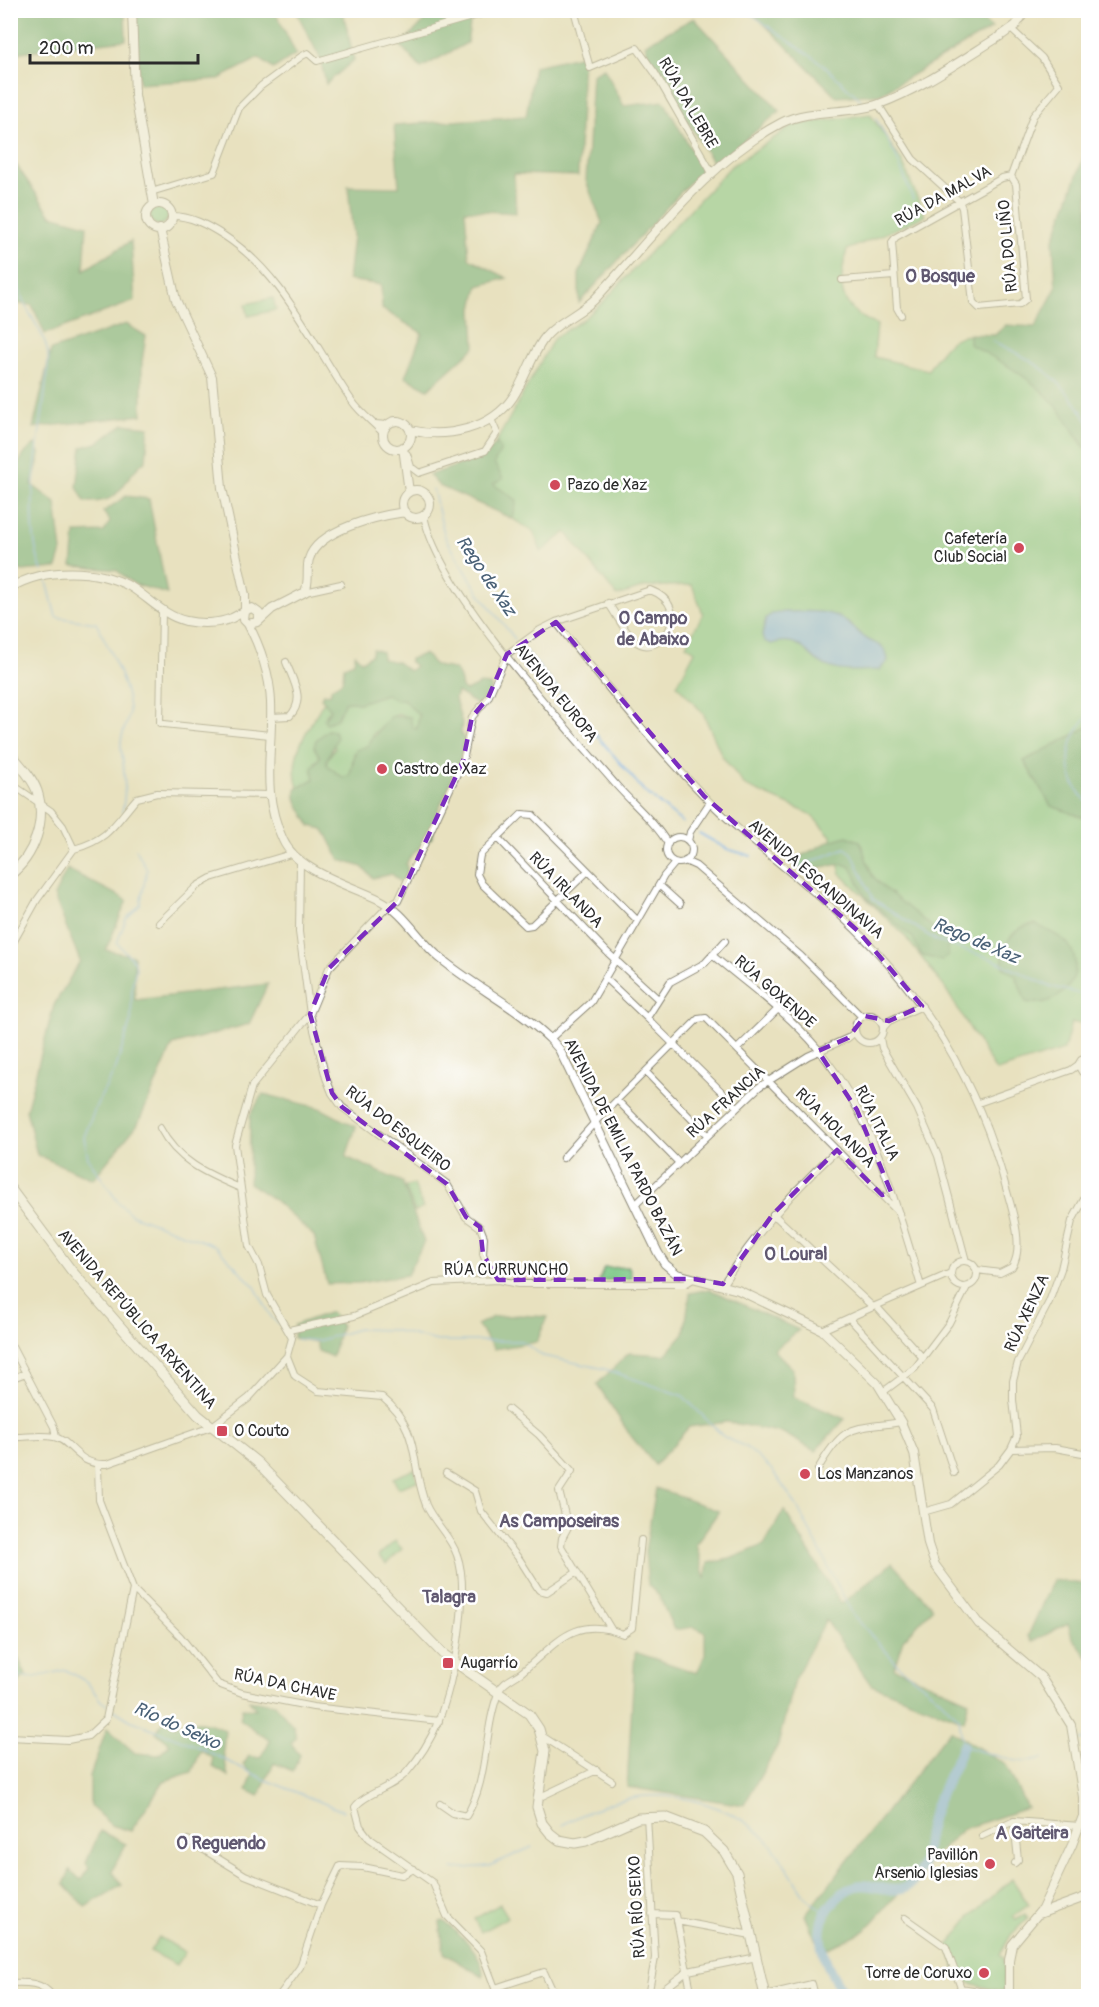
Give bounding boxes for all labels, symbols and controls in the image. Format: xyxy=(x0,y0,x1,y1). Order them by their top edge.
scale bar xyxy=(30,27,198,65)
text: 200 m xyxy=(39,37,94,60)
street label: RÚA DA LEBRE xyxy=(654,54,722,152)
street label: RÚA DA MALVA xyxy=(891,161,995,231)
street label: RÚA DO LIÑO xyxy=(994,199,1022,293)
district label: O Bosque xyxy=(905,265,976,288)
place label: Pazo de Xaz xyxy=(567,475,647,495)
marker: Pazo de Xaz xyxy=(548,478,562,492)
place label: Cafetería Club Social xyxy=(934,529,1007,567)
water label: Rego de Xaz xyxy=(451,532,523,623)
marker: Cafetería Club Social xyxy=(1012,541,1026,555)
district label: O Campo de Abaixo xyxy=(617,607,690,651)
street label: AVENIDA EUROPA xyxy=(510,639,602,747)
place label: Castro de Xaz xyxy=(394,759,487,779)
marker: Castro de Xaz xyxy=(375,762,389,776)
street label: AVENIDA ESCANDINAVIA xyxy=(744,815,888,943)
street label: RÚA IRLANDA xyxy=(525,848,607,932)
water label: Rego de Xaz xyxy=(929,913,1025,971)
street label: RÚA GOXENDE xyxy=(730,951,820,1033)
street label: AVENIDA DE EMILIA PARDO BAZÁN xyxy=(559,1035,687,1259)
street label: RÚA FRANCIA xyxy=(683,1062,769,1142)
street label: RÚA DO ESQUEIRO xyxy=(342,1082,454,1176)
street label: RÚA ITALIA xyxy=(850,1082,904,1164)
street label: RÚA HOLANDA xyxy=(791,1084,879,1172)
street label: AVENIDA REPÚBLICA ARXENTINA xyxy=(53,1225,221,1413)
district label: O Loural xyxy=(764,1243,828,1266)
street label: RÚA CURRUNCHO xyxy=(444,1260,568,1280)
street label: RÚA XENZA xyxy=(1000,1271,1054,1355)
place label: O Couto xyxy=(234,1421,290,1441)
marker: O Couto xyxy=(215,1424,229,1438)
place label: Los Manzanos xyxy=(817,1464,913,1484)
marker: Los Manzanos xyxy=(798,1467,812,1481)
district label: As Camposeiras xyxy=(499,1510,620,1533)
district label: Talagra xyxy=(421,1586,477,1609)
place label: Augarrío xyxy=(460,1653,518,1673)
marker: Augarrío xyxy=(441,1656,455,1670)
street label: RÚA DA CHAVE xyxy=(232,1664,338,1706)
water label: Río do Seixo xyxy=(130,1697,225,1756)
district label: A Gaiteira xyxy=(995,1822,1069,1845)
district label: O Reguendo xyxy=(176,1832,266,1855)
place label: Pavillón Arsenio Iglesias xyxy=(874,1845,978,1883)
street label: RÚA RÍO SEIXO xyxy=(624,1855,650,1959)
marker: Pavillón Arsenio Iglesias xyxy=(983,1857,997,1871)
place label: Torre de Coruxo xyxy=(865,1963,972,1983)
marker: Torre de Coruxo xyxy=(977,1966,991,1980)

